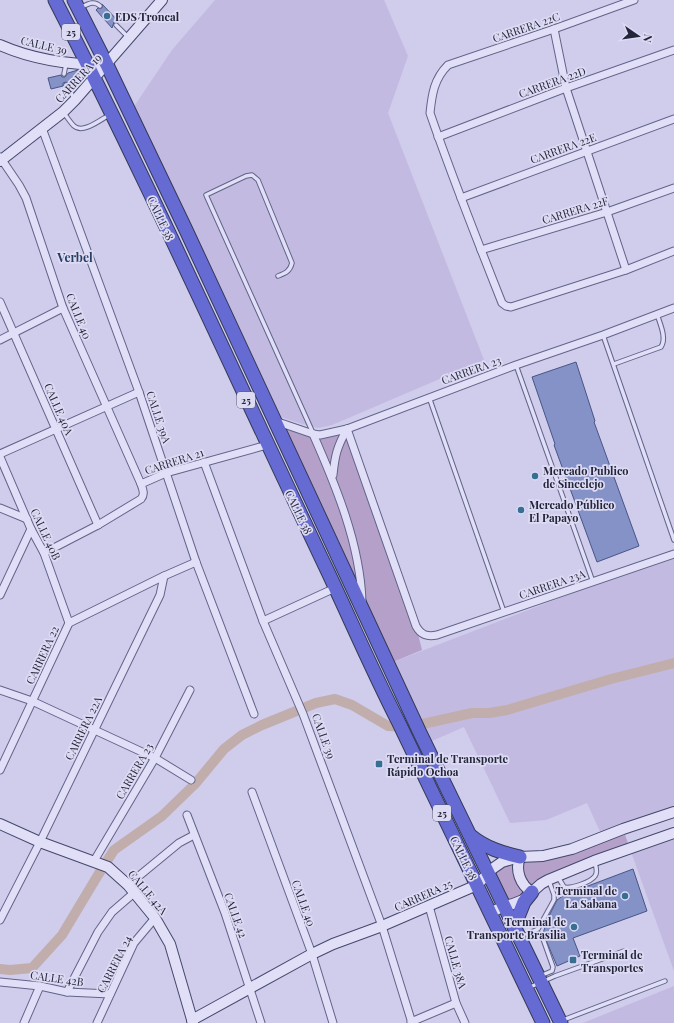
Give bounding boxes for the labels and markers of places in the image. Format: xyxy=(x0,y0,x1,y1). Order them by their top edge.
place label: EDS Troncal xyxy=(115,9,180,24)
marker: EDS Troncal xyxy=(102,11,112,21)
place label: Mercado Publico de Sincelejo xyxy=(543,463,629,491)
marker: Mercado Publico de Sincelejo xyxy=(530,471,540,481)
place label: Mercado Público El Papayo xyxy=(529,497,615,525)
marker: Mercado Público El Papayo xyxy=(516,505,526,515)
place label: Terminal de Transporte Rápido Ochoa xyxy=(387,751,509,779)
marker: Terminal de Transporte Rápido Ochoa xyxy=(374,759,384,769)
place label: Terminal de La Sabana xyxy=(556,883,617,911)
marker: Terminal de La Sabana xyxy=(620,891,630,901)
place label: Terminal de Transporte Brasilia xyxy=(467,914,566,942)
marker: Terminal de Transporte Brasilia xyxy=(569,922,579,932)
place label: Terminal de Transportes xyxy=(581,947,643,975)
marker: Terminal de Transportes xyxy=(568,955,578,965)

